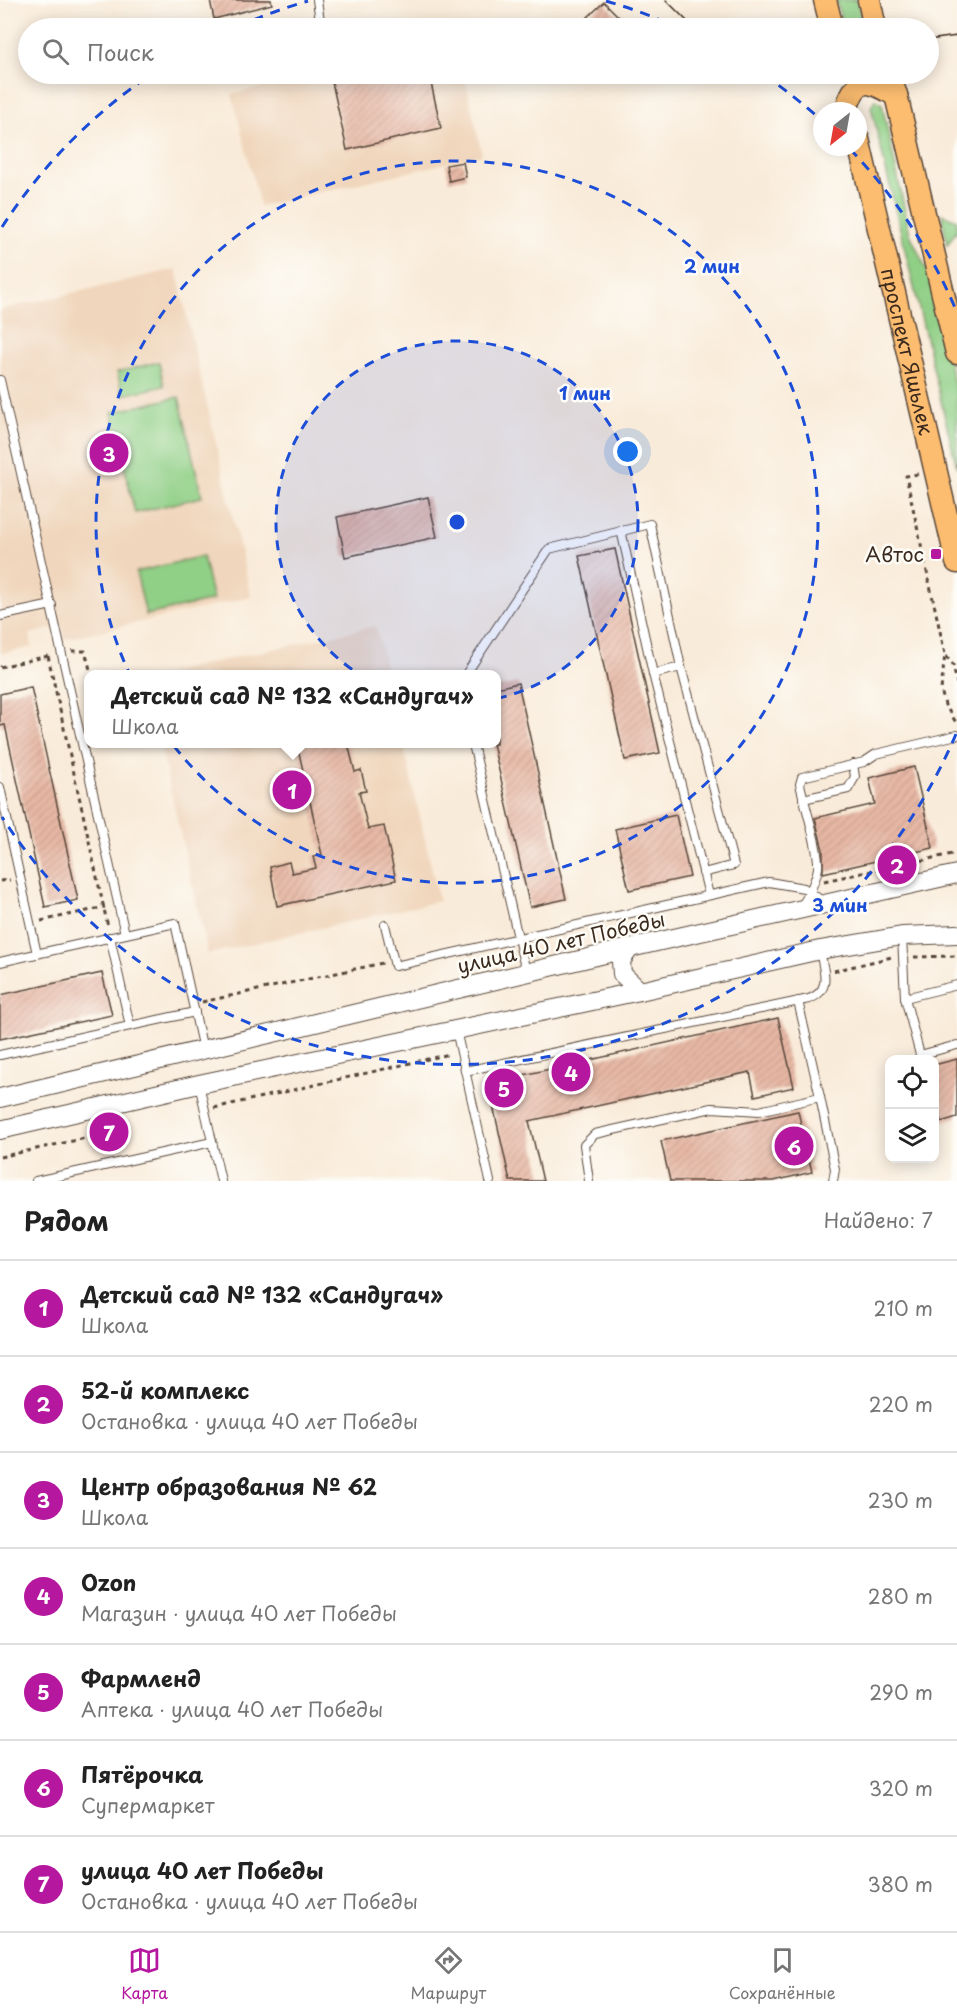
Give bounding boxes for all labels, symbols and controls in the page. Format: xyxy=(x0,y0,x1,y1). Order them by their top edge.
search box xyxy=(18,18,939,84)
icon: search xyxy=(39,35,72,68)
text: Поиск xyxy=(87,35,154,68)
north arrow xyxy=(813,102,867,156)
text: 2 мин xyxy=(684,252,740,279)
street label: проспект Яшьлек xyxy=(874,265,942,438)
text: 1 мин xyxy=(559,379,611,406)
pin: 3 xyxy=(90,430,128,476)
your location xyxy=(613,437,642,466)
centre of rings xyxy=(447,512,467,532)
place label: Автос xyxy=(865,539,924,569)
marker: Автос xyxy=(929,547,943,561)
popup xyxy=(84,670,501,748)
text: Детский сад № 132 «Сандугач» xyxy=(111,678,474,711)
text: Школа xyxy=(111,711,179,741)
pin: 1 xyxy=(272,768,312,812)
pin: 2 xyxy=(878,842,916,888)
text: 3 мин xyxy=(812,891,868,918)
street label: улица 40 лет Победы xyxy=(454,904,668,980)
pin: 4 xyxy=(552,1050,590,1094)
map controls xyxy=(885,1055,939,1163)
button: locate xyxy=(885,1055,939,1109)
pin: 5 xyxy=(484,1066,524,1110)
button: layers xyxy=(885,1109,939,1163)
pin: 7 xyxy=(90,1110,128,1154)
pin: 6 xyxy=(774,1124,814,1168)
text: Рядом xyxy=(24,1201,109,1240)
text: Найдено: 7 xyxy=(824,1205,933,1235)
text: Детский сад № 132 «Сандугач» xyxy=(81,1277,443,1310)
text: 1 xyxy=(39,1293,48,1323)
text: 210 m xyxy=(874,1293,933,1323)
text: Школа xyxy=(81,1310,148,1340)
text: 52-й комплекс xyxy=(81,1373,249,1406)
text: 2 xyxy=(36,1389,51,1419)
text: 220 m xyxy=(869,1389,933,1419)
text: Остановка · улица 40 лет Победы xyxy=(81,1406,418,1436)
text: Центр образования № 62 xyxy=(81,1469,377,1502)
text: 3 xyxy=(37,1485,50,1515)
text: 230 m xyxy=(868,1485,933,1515)
text: Школа xyxy=(81,1502,148,1532)
text: Ozon xyxy=(81,1565,136,1598)
text: 4 xyxy=(37,1581,50,1611)
text: 280 m xyxy=(868,1581,933,1611)
text: Магазин · улица 40 лет Победы xyxy=(81,1598,397,1628)
text: Фармленд xyxy=(81,1661,201,1694)
text: 5 xyxy=(37,1677,50,1707)
text: 290 m xyxy=(869,1677,933,1707)
text: Аптека · улица 40 лет Победы xyxy=(81,1694,383,1724)
text: Пятёрочка xyxy=(81,1757,203,1790)
text: 6 xyxy=(36,1773,51,1803)
text: 320 m xyxy=(869,1773,933,1803)
text: Супермаркет xyxy=(81,1790,214,1820)
text: улица 40 лет Победы xyxy=(81,1853,324,1886)
text: 7 xyxy=(38,1869,49,1899)
text: 380 m xyxy=(867,1869,933,1899)
text: Остановка · улица 40 лет Победы xyxy=(81,1886,418,1916)
tab: Карта xyxy=(121,1944,168,2004)
tab: Маршрут xyxy=(411,1944,486,2004)
tab: Сохранённые xyxy=(729,1944,836,2004)

